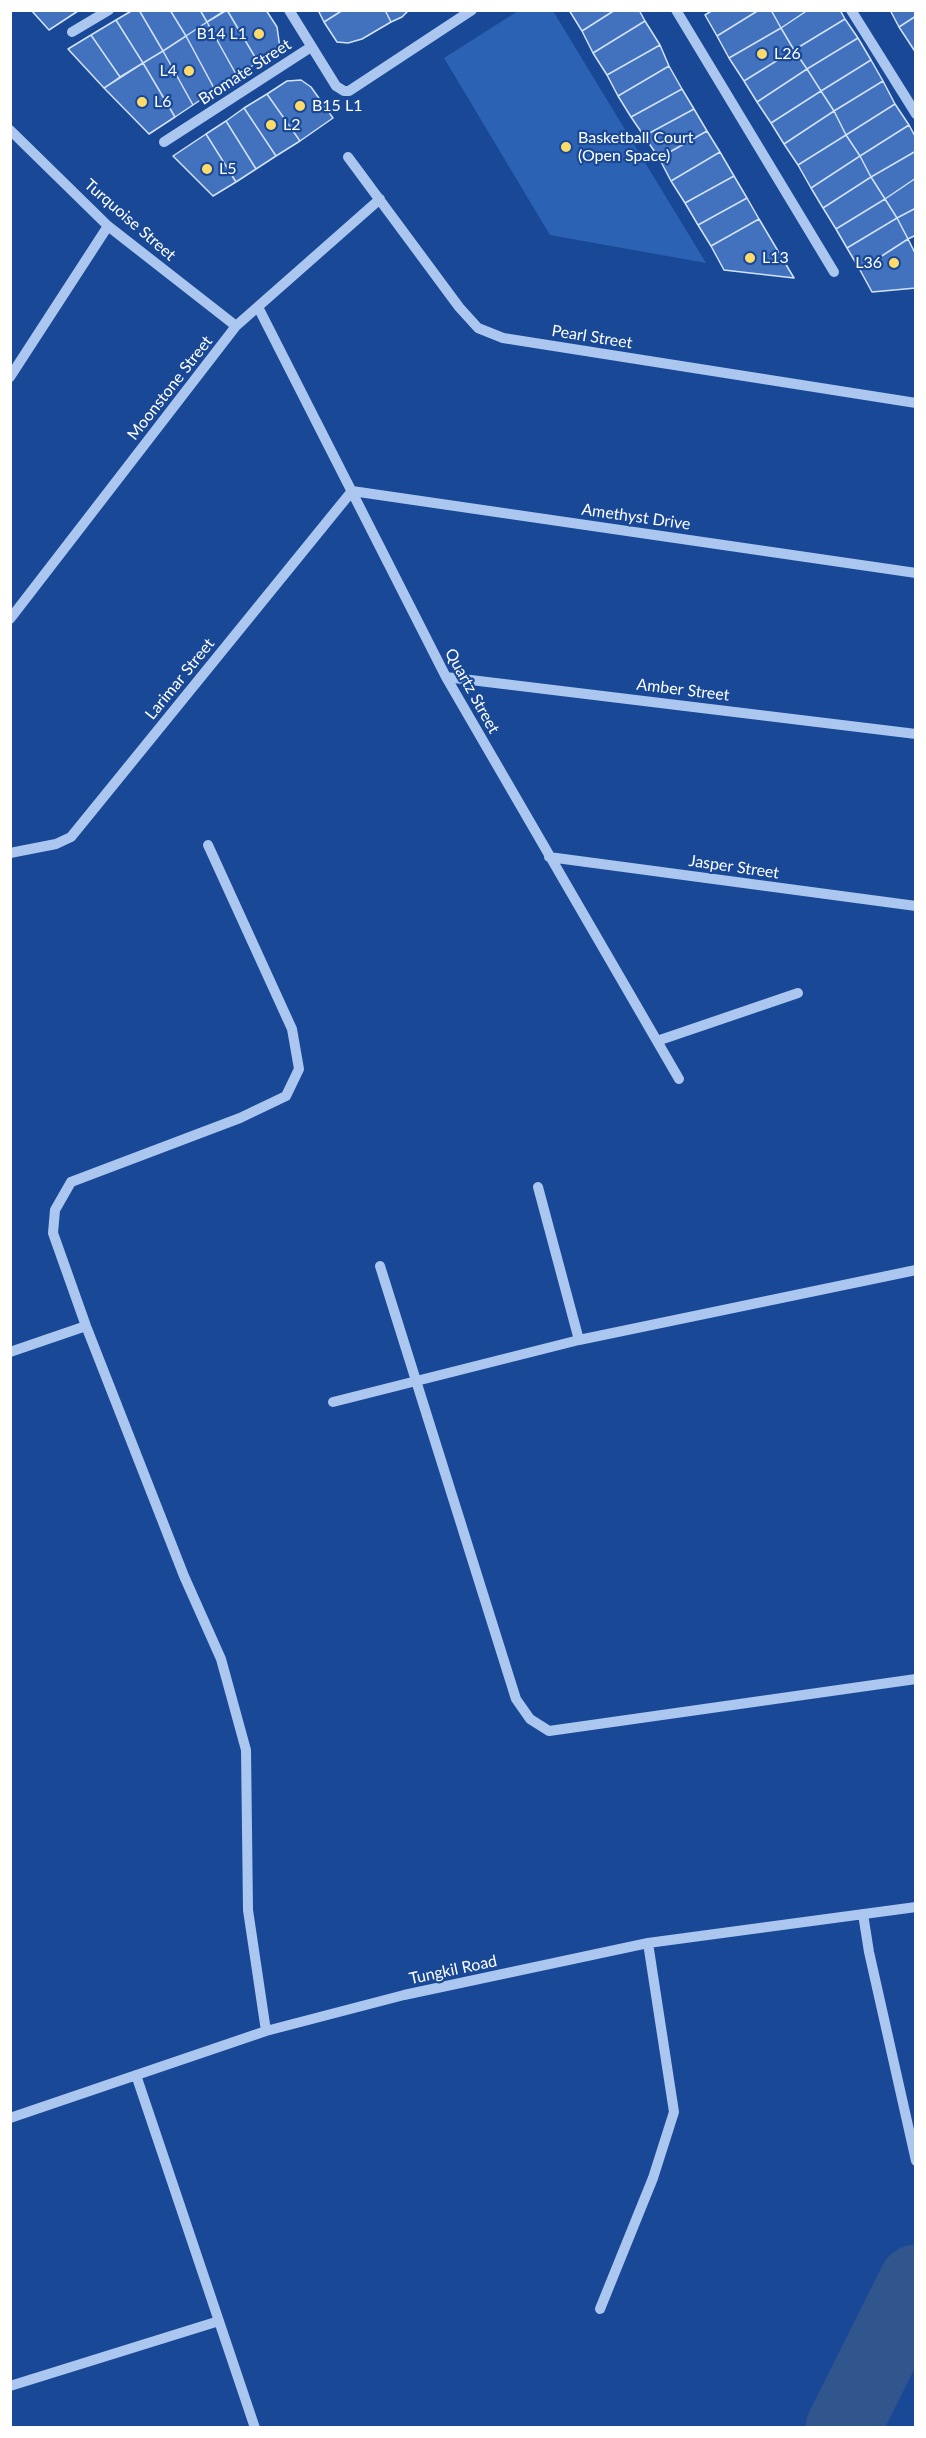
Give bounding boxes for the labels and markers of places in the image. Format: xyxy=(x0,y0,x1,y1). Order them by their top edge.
place label: B14 L1 xyxy=(197,24,247,44)
marker: B14 L1 xyxy=(252,27,266,41)
place label: L26 xyxy=(774,44,801,64)
marker: L26 xyxy=(755,47,769,61)
place label: L4 xyxy=(160,61,177,81)
marker: L4 xyxy=(182,64,196,78)
place label: L6 xyxy=(154,92,171,112)
marker: L6 xyxy=(135,95,149,109)
place label: B15 L1 xyxy=(312,96,362,116)
marker: B15 L1 xyxy=(293,99,307,113)
place label: L2 xyxy=(283,115,300,135)
marker: L2 xyxy=(264,118,278,132)
place label: Basketball Court (Open Space) xyxy=(578,128,694,166)
marker: Basketball Court (Open Space) xyxy=(559,140,573,154)
place label: L5 xyxy=(219,159,236,179)
marker: L5 xyxy=(200,162,214,176)
place label: L13 xyxy=(762,248,789,268)
marker: L13 xyxy=(743,251,757,265)
place label: L36 xyxy=(855,253,882,273)
marker: L36 xyxy=(887,256,901,270)

